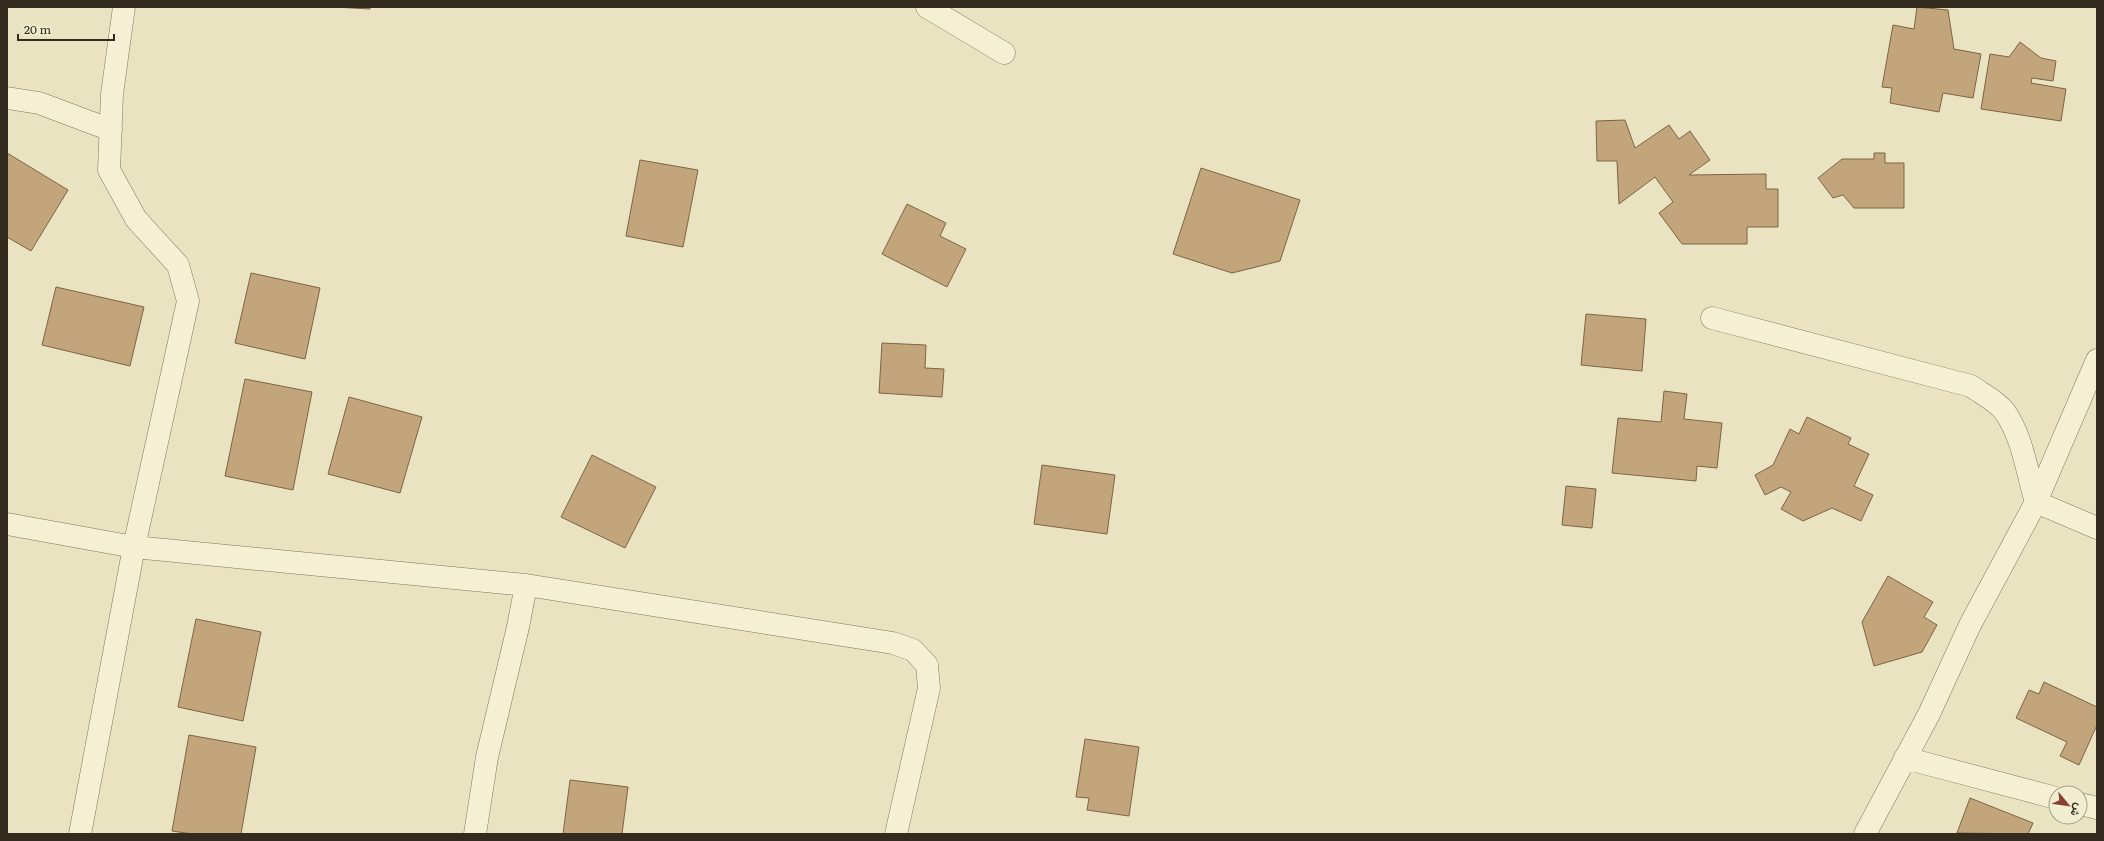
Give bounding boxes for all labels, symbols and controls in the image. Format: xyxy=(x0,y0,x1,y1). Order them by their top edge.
scale bar xyxy=(18,16,114,42)
text: 20 m xyxy=(24,20,51,38)
north arrow xyxy=(2048,785,2088,825)
text: ش xyxy=(2067,801,2088,820)

